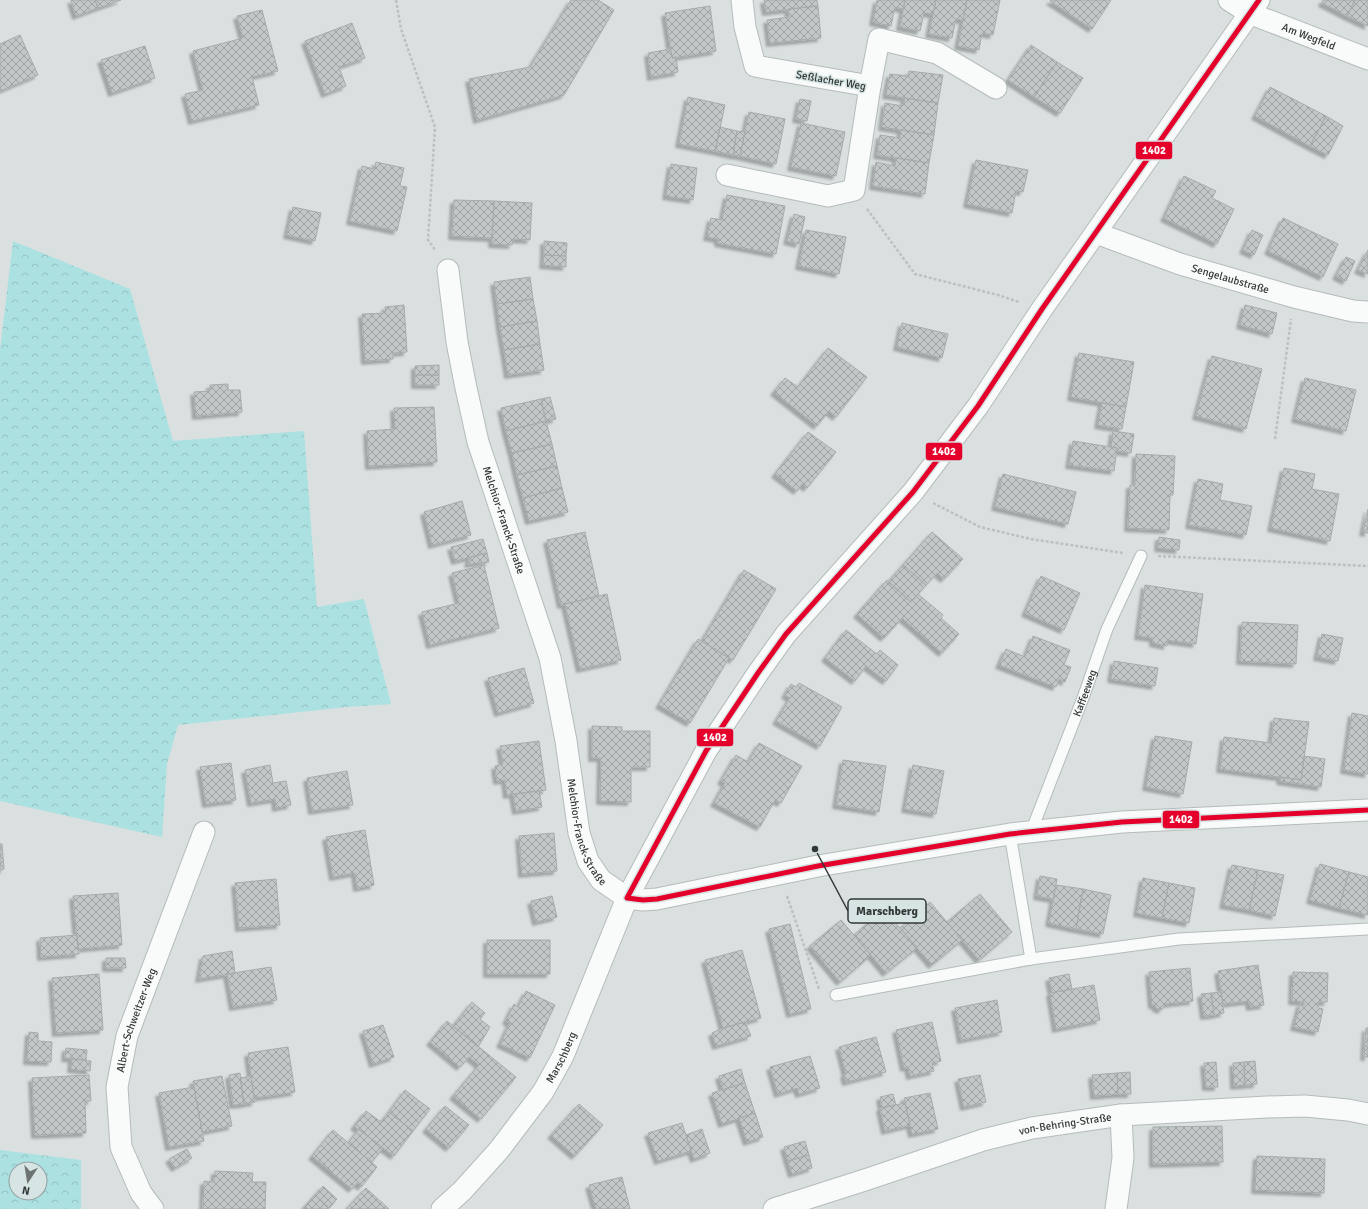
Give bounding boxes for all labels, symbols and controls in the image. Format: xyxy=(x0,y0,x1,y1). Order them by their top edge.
street label: Am Wegfeld xyxy=(1280,20,1337,53)
street label: Seßlacher Weg xyxy=(795,68,867,93)
line badge: 1402 xyxy=(1135,141,1173,160)
text: 1402 xyxy=(1142,144,1166,157)
street label: Sengelaubstraße xyxy=(1190,262,1271,296)
line badge: 1402 xyxy=(925,442,963,461)
text: 1402 xyxy=(932,445,956,458)
street label: Melchior-Franck-Straße xyxy=(480,465,528,576)
street label: Kaffeeweg xyxy=(1070,668,1099,719)
line badge: 1402 xyxy=(696,728,734,747)
text: 1402 xyxy=(703,731,727,744)
street label: Melchior-Franck-Straße xyxy=(564,777,609,889)
line badge: 1402 xyxy=(1162,810,1200,829)
text: 1402 xyxy=(1169,813,1193,826)
callout: Marschberg xyxy=(848,899,926,923)
text: Marschberg xyxy=(856,904,919,919)
street label: Albert-Schweitzer-Weg xyxy=(114,966,159,1073)
street label: Marschberg xyxy=(543,1030,579,1086)
street label: von-Behring-Straße xyxy=(1018,1110,1112,1138)
north arrow xyxy=(8,1161,48,1201)
text: N xyxy=(21,1183,31,1197)

